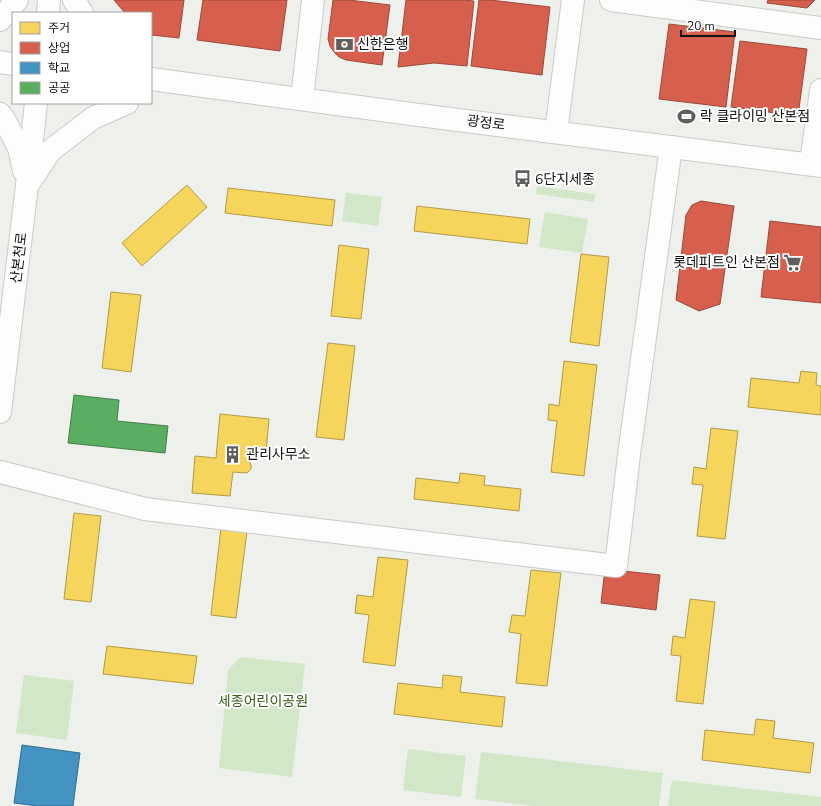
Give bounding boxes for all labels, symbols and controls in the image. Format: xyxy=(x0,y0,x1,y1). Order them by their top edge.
legend xyxy=(12,12,152,104)
scale bar xyxy=(681,12,735,38)
text: 20 m xyxy=(687,18,715,34)
text: 주거 xyxy=(48,20,70,36)
bank icon: 신한은행 xyxy=(334,34,354,54)
place label: 신한은행 xyxy=(357,35,409,54)
text: 상업 xyxy=(48,40,70,56)
text: 학교 xyxy=(48,60,70,76)
text: 공공 xyxy=(48,80,70,96)
sports icon: 락 클라이밍 산본점 xyxy=(677,106,697,126)
place label: 락 클라이밍 산본점 xyxy=(700,107,810,126)
street label: 광정로 xyxy=(466,111,506,135)
bus stop icon: 6단지세종 xyxy=(512,169,532,189)
place label: 6단지세종 xyxy=(535,170,595,189)
street label: 산본천로 xyxy=(6,231,32,285)
supermarket icon: 롯데피트인 산본점 xyxy=(783,252,803,272)
place label: 롯데피트인 산본점 xyxy=(673,253,780,272)
building icon: 관리사무소 xyxy=(223,444,243,464)
place label: 관리사무소 xyxy=(246,445,311,464)
park label: 세종어린이공원 xyxy=(218,692,308,711)

